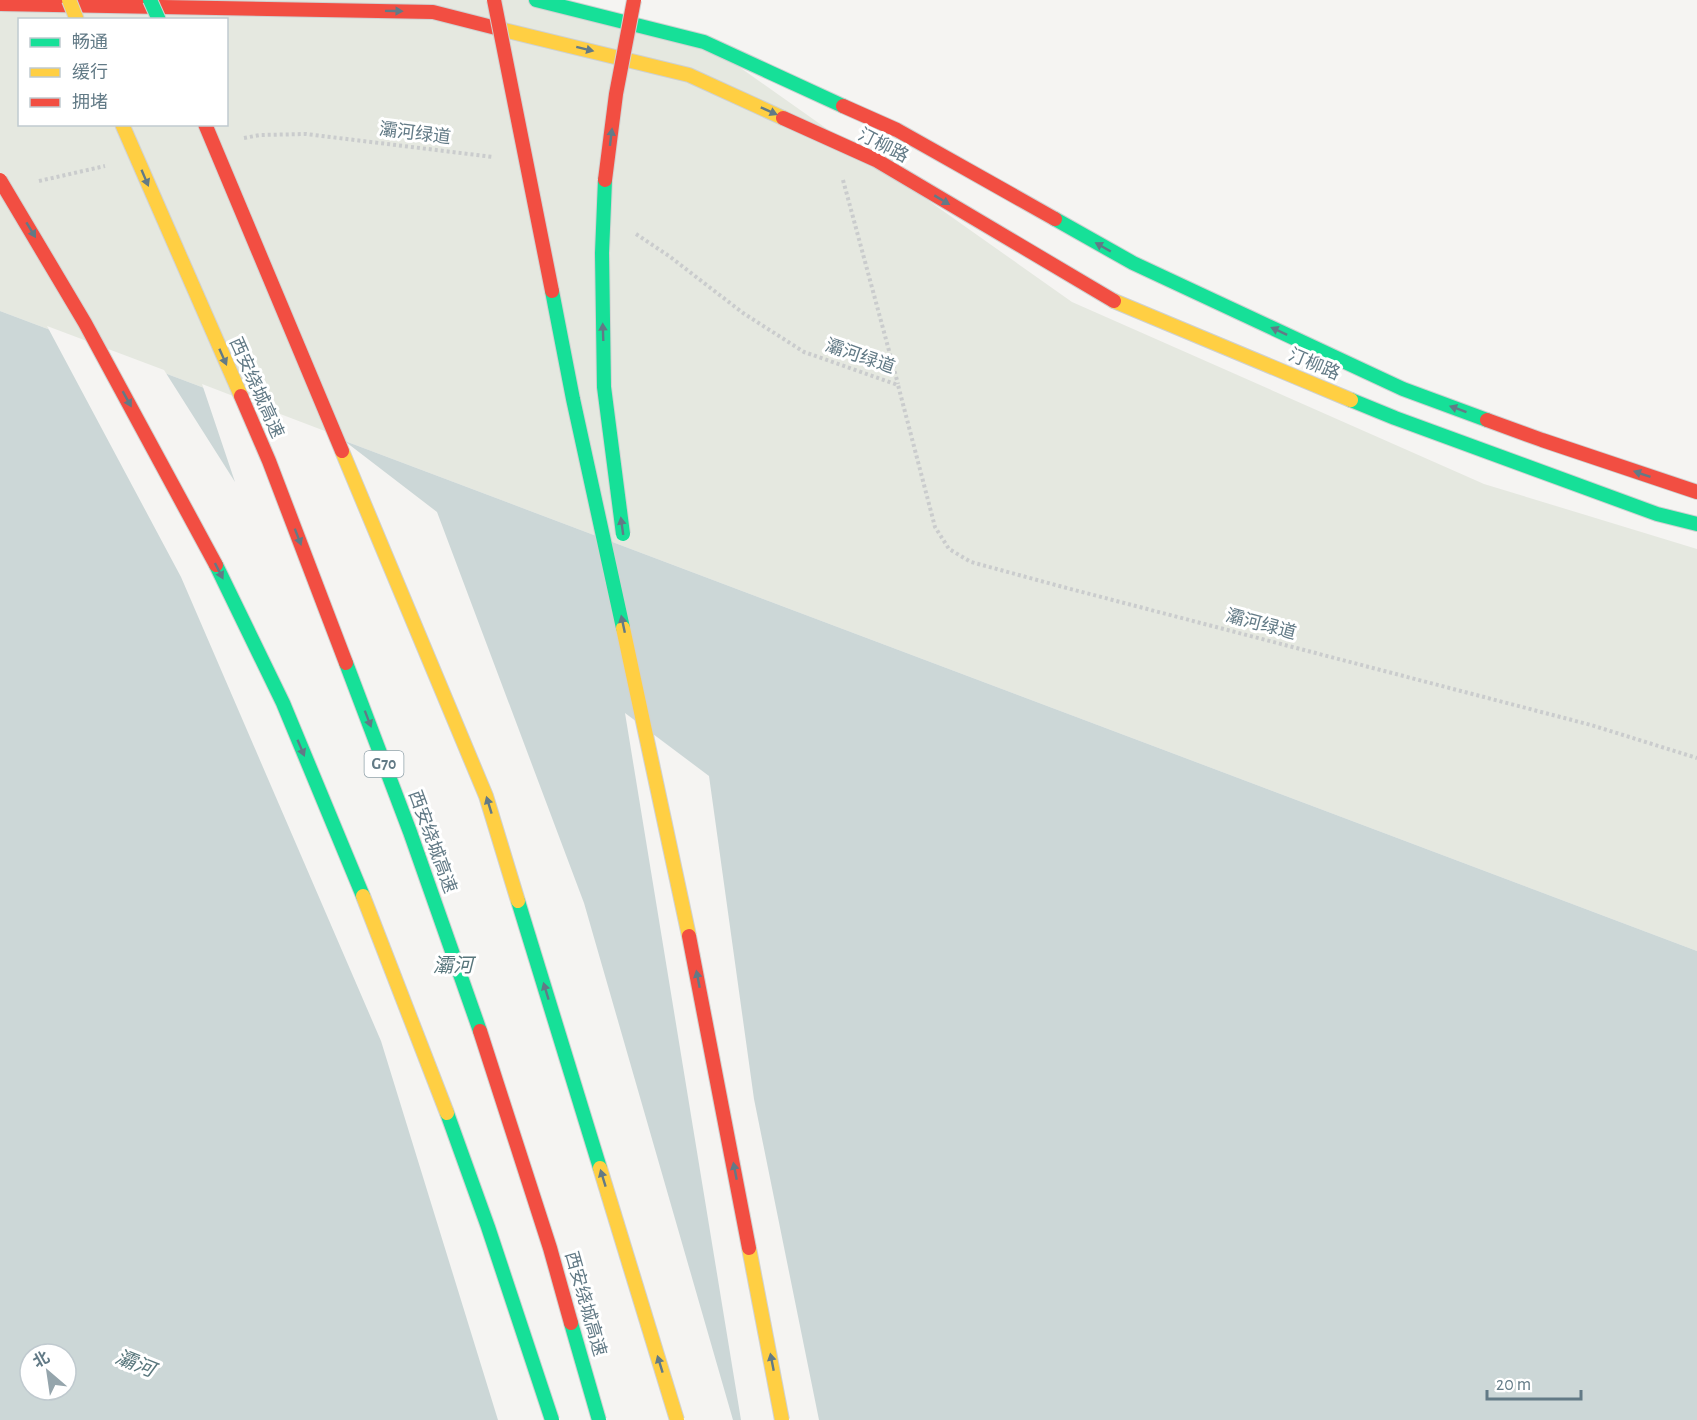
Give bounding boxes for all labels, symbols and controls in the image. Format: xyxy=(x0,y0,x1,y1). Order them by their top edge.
one-way arrow xyxy=(385,6,404,16)
legend xyxy=(18,18,228,126)
text: 畅通 xyxy=(72,32,108,52)
one-way arrow xyxy=(576,45,594,55)
text: 缓行 xyxy=(72,62,108,82)
text: 拥堵 xyxy=(72,92,108,112)
one-way arrow xyxy=(760,107,777,116)
street label: 灞河绿道 xyxy=(378,119,452,147)
street label: 汀柳路 xyxy=(855,124,912,166)
one-way arrow xyxy=(606,128,615,147)
one-way arrow xyxy=(140,170,150,188)
one-way arrow xyxy=(934,194,950,205)
one-way arrow xyxy=(25,222,36,238)
one-way arrow xyxy=(1095,241,1111,252)
one-way arrow xyxy=(598,322,607,341)
one-way arrow xyxy=(1270,326,1288,336)
street label: 西安绕城高速 xyxy=(226,334,288,441)
street label: 灞河绿道 xyxy=(823,335,898,377)
street label: 汀柳路 xyxy=(1286,344,1343,384)
one-way arrow xyxy=(219,348,228,366)
one-way arrow xyxy=(122,391,132,408)
one-way arrow xyxy=(1449,403,1467,413)
one-way arrow xyxy=(1632,469,1650,478)
one-way arrow xyxy=(617,516,626,535)
one-way arrow xyxy=(294,528,303,546)
one-way arrow xyxy=(214,563,223,580)
street label: 灞河绿道 xyxy=(1224,605,1299,643)
one-way arrow xyxy=(618,615,627,634)
one-way arrow xyxy=(363,710,373,728)
one-way arrow xyxy=(297,739,307,757)
road number: G70 xyxy=(364,751,404,777)
street label: 西安绕城高速 xyxy=(405,787,461,896)
one-way arrow xyxy=(483,796,493,814)
water label: 灞河 xyxy=(433,955,477,976)
one-way arrow xyxy=(693,970,702,989)
one-way arrow xyxy=(541,982,550,1000)
one-way arrow xyxy=(730,1161,739,1180)
one-way arrow xyxy=(598,1169,607,1187)
street label: 西安绕城高速 xyxy=(561,1249,610,1358)
north arrow xyxy=(18,1342,78,1402)
water label: 灞河 xyxy=(113,1346,161,1382)
text: 北 xyxy=(30,1348,52,1371)
one-way arrow xyxy=(767,1353,776,1372)
one-way arrow xyxy=(655,1355,664,1373)
scale bar xyxy=(1487,1363,1582,1401)
text: 20 m xyxy=(1496,1376,1531,1394)

